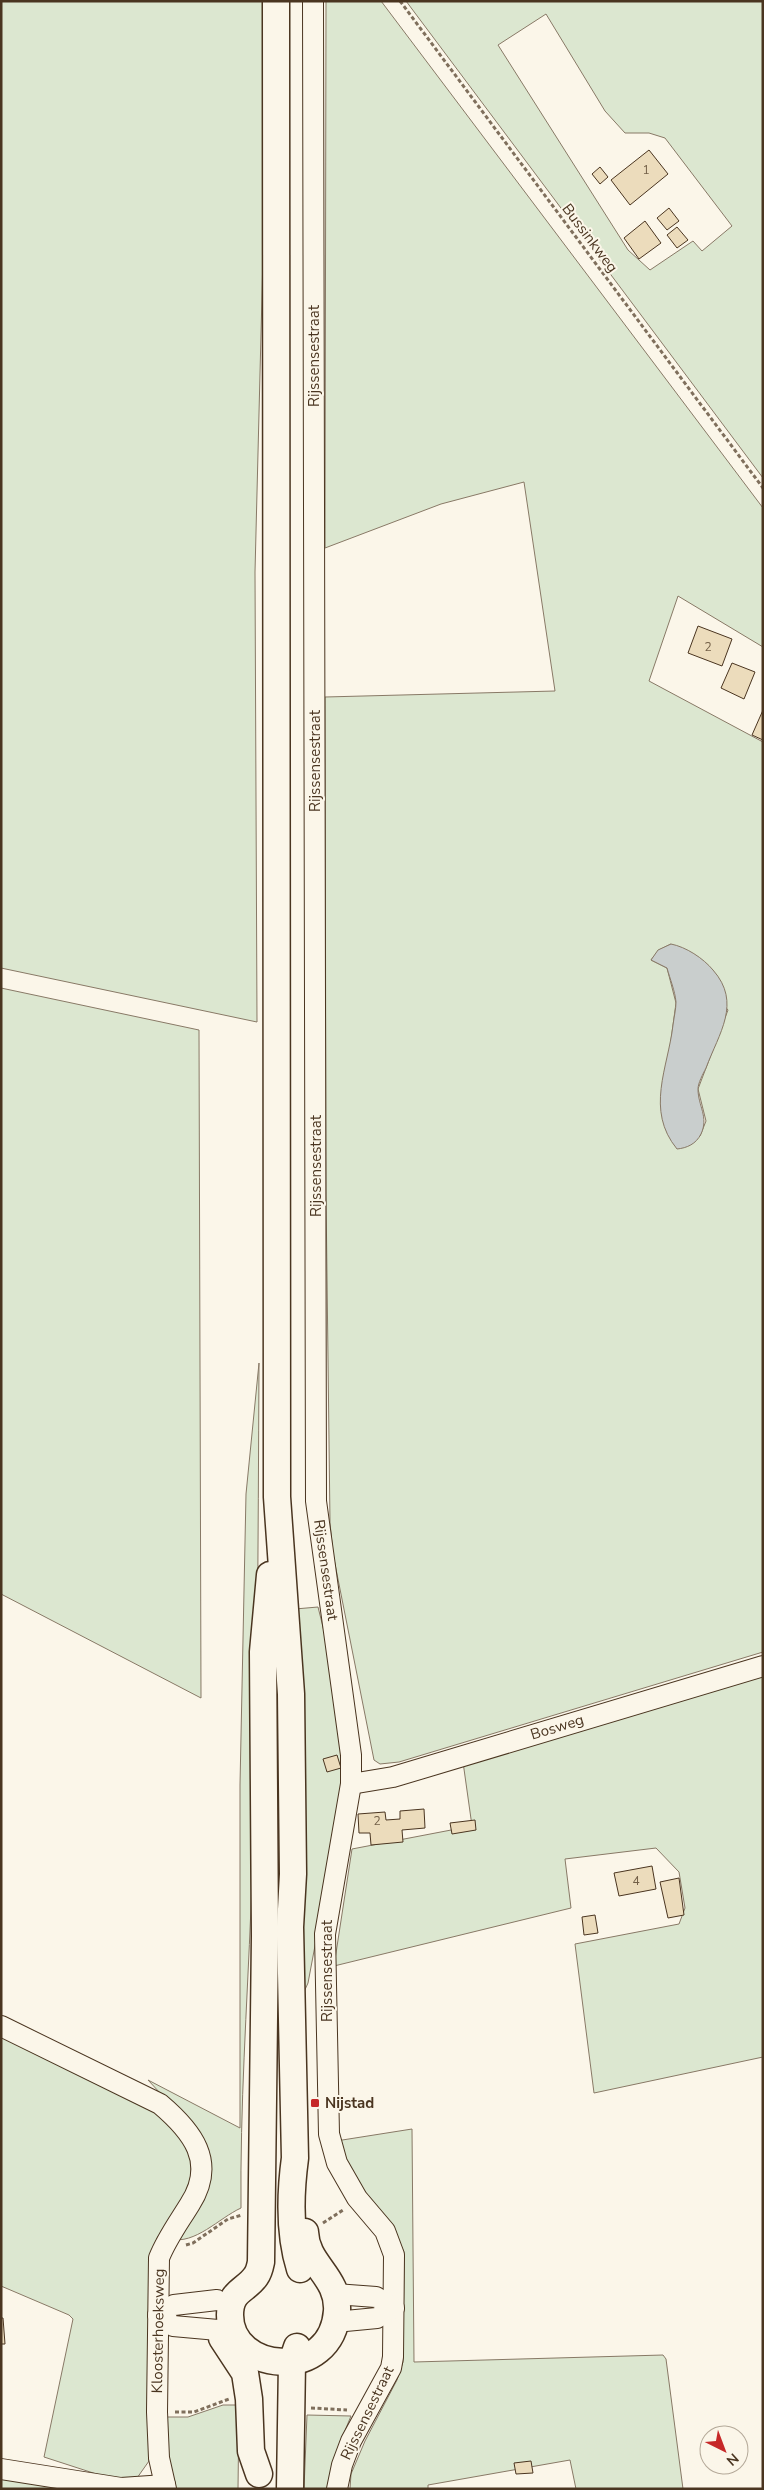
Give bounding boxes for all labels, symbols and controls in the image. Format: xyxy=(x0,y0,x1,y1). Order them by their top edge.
house number: 1 xyxy=(642,162,650,178)
street label: Bussinkweg xyxy=(557,199,623,277)
street label: Rijssensestraat xyxy=(304,304,324,407)
house number: 2 xyxy=(704,639,712,655)
street label: Rijssensestraat xyxy=(305,709,325,812)
street label: Rijssensestraat xyxy=(306,1114,326,1217)
street label: Rijssensestraat xyxy=(309,1518,343,1623)
street label: Bosweg xyxy=(528,1709,586,1745)
house number: 2 xyxy=(373,1813,381,1829)
house number: 4 xyxy=(632,1873,640,1889)
street label: Rijssensestraat xyxy=(317,1919,337,2022)
place label: Nijstad xyxy=(325,2093,374,2113)
marker: Nijstad xyxy=(309,2097,321,2109)
street label: Kloosterhoeksweg xyxy=(147,2269,169,2393)
street label: Rijssensestraat xyxy=(336,2362,399,2463)
north arrow xyxy=(699,2425,749,2475)
text: N xyxy=(722,2449,743,2470)

